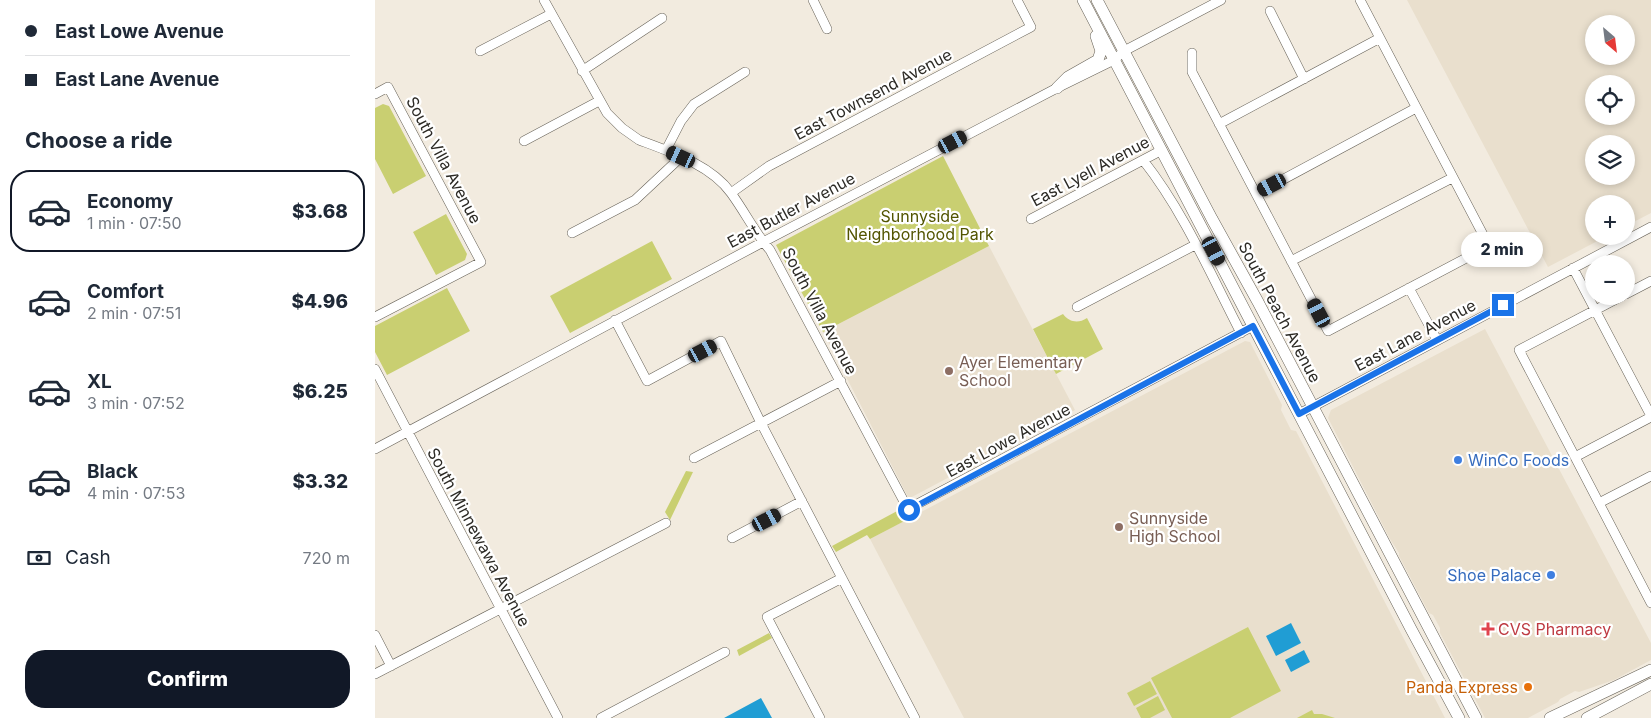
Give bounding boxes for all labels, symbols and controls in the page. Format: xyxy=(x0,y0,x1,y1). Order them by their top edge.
north arrow xyxy=(1585,15,1635,65)
map controls xyxy=(1585,15,1635,305)
text: East Lowe Avenue xyxy=(55,20,224,43)
street label: East Townsend Avenue xyxy=(791,44,955,144)
text: East Lane Avenue xyxy=(55,68,219,91)
button: locate xyxy=(1585,75,1635,125)
street label: South Villa Avenue xyxy=(402,93,486,227)
text: Choose a ride xyxy=(25,127,173,153)
car xyxy=(936,128,969,156)
street label: East Lyell Avenue xyxy=(1027,131,1153,211)
button: layers xyxy=(1585,135,1635,185)
car xyxy=(664,144,697,170)
street label: East Butler Avenue xyxy=(724,168,858,252)
car xyxy=(1255,171,1288,199)
icon: car xyxy=(27,189,72,234)
text: Economy xyxy=(87,190,173,213)
button: + xyxy=(1585,195,1635,245)
text: $3.68 xyxy=(292,200,348,223)
park label: Sunnyside Neighborhood Park xyxy=(846,206,994,244)
text: 1 min · 07:50 xyxy=(87,213,182,233)
callout: 2 min xyxy=(1462,232,1544,268)
car xyxy=(1200,234,1227,268)
street label: South Peach Avenue xyxy=(1234,238,1326,386)
text: 2 min xyxy=(1480,239,1524,259)
street label: South Villa Avenue xyxy=(778,244,862,378)
button: − xyxy=(1585,255,1635,305)
icon: car xyxy=(27,279,72,324)
text: Comfort xyxy=(87,280,164,303)
text: $4.96 xyxy=(291,290,348,313)
route end xyxy=(1492,294,1514,316)
street label: East Lane Avenue xyxy=(1351,295,1479,375)
car xyxy=(1305,296,1332,330)
text: 2 min · 07:51 xyxy=(87,303,181,323)
car xyxy=(686,337,719,365)
place label: Ayer Elementary School xyxy=(959,352,1083,390)
marker: Ayer Elementary School xyxy=(943,365,955,377)
icon: car xyxy=(27,369,72,414)
text: XL xyxy=(87,370,112,393)
text: $6.25 xyxy=(292,380,348,403)
text: 3 min · 07:52 xyxy=(87,393,185,413)
street label: East Lowe Avenue xyxy=(942,399,1074,481)
street label: South Minnewawa Avenue xyxy=(423,444,535,630)
place label: WinCo Foods xyxy=(1468,450,1569,470)
marker: WinCo Foods xyxy=(1452,454,1464,466)
icon: car xyxy=(27,459,72,504)
text: Black xyxy=(87,460,138,483)
text: $3.32 xyxy=(292,470,348,493)
text: 4 min · 07:53 xyxy=(87,483,185,503)
route start xyxy=(898,499,920,521)
car xyxy=(750,506,783,534)
place label: Sunnyside High School xyxy=(1129,508,1220,546)
marker: Sunnyside High School xyxy=(1113,521,1125,533)
icon: cash xyxy=(25,544,53,572)
text: Cash xyxy=(65,546,111,569)
text: 720 m xyxy=(303,548,350,568)
place label: Shoe Palace xyxy=(1447,565,1541,585)
marker: Shoe Palace xyxy=(1545,569,1557,581)
place label: CVS Pharmacy xyxy=(1498,619,1611,639)
marker: CVS Pharmacy xyxy=(1482,623,1494,635)
button: Confirm xyxy=(25,650,350,708)
place label: Panda Express xyxy=(1406,677,1518,697)
marker: Panda Express xyxy=(1522,681,1534,693)

